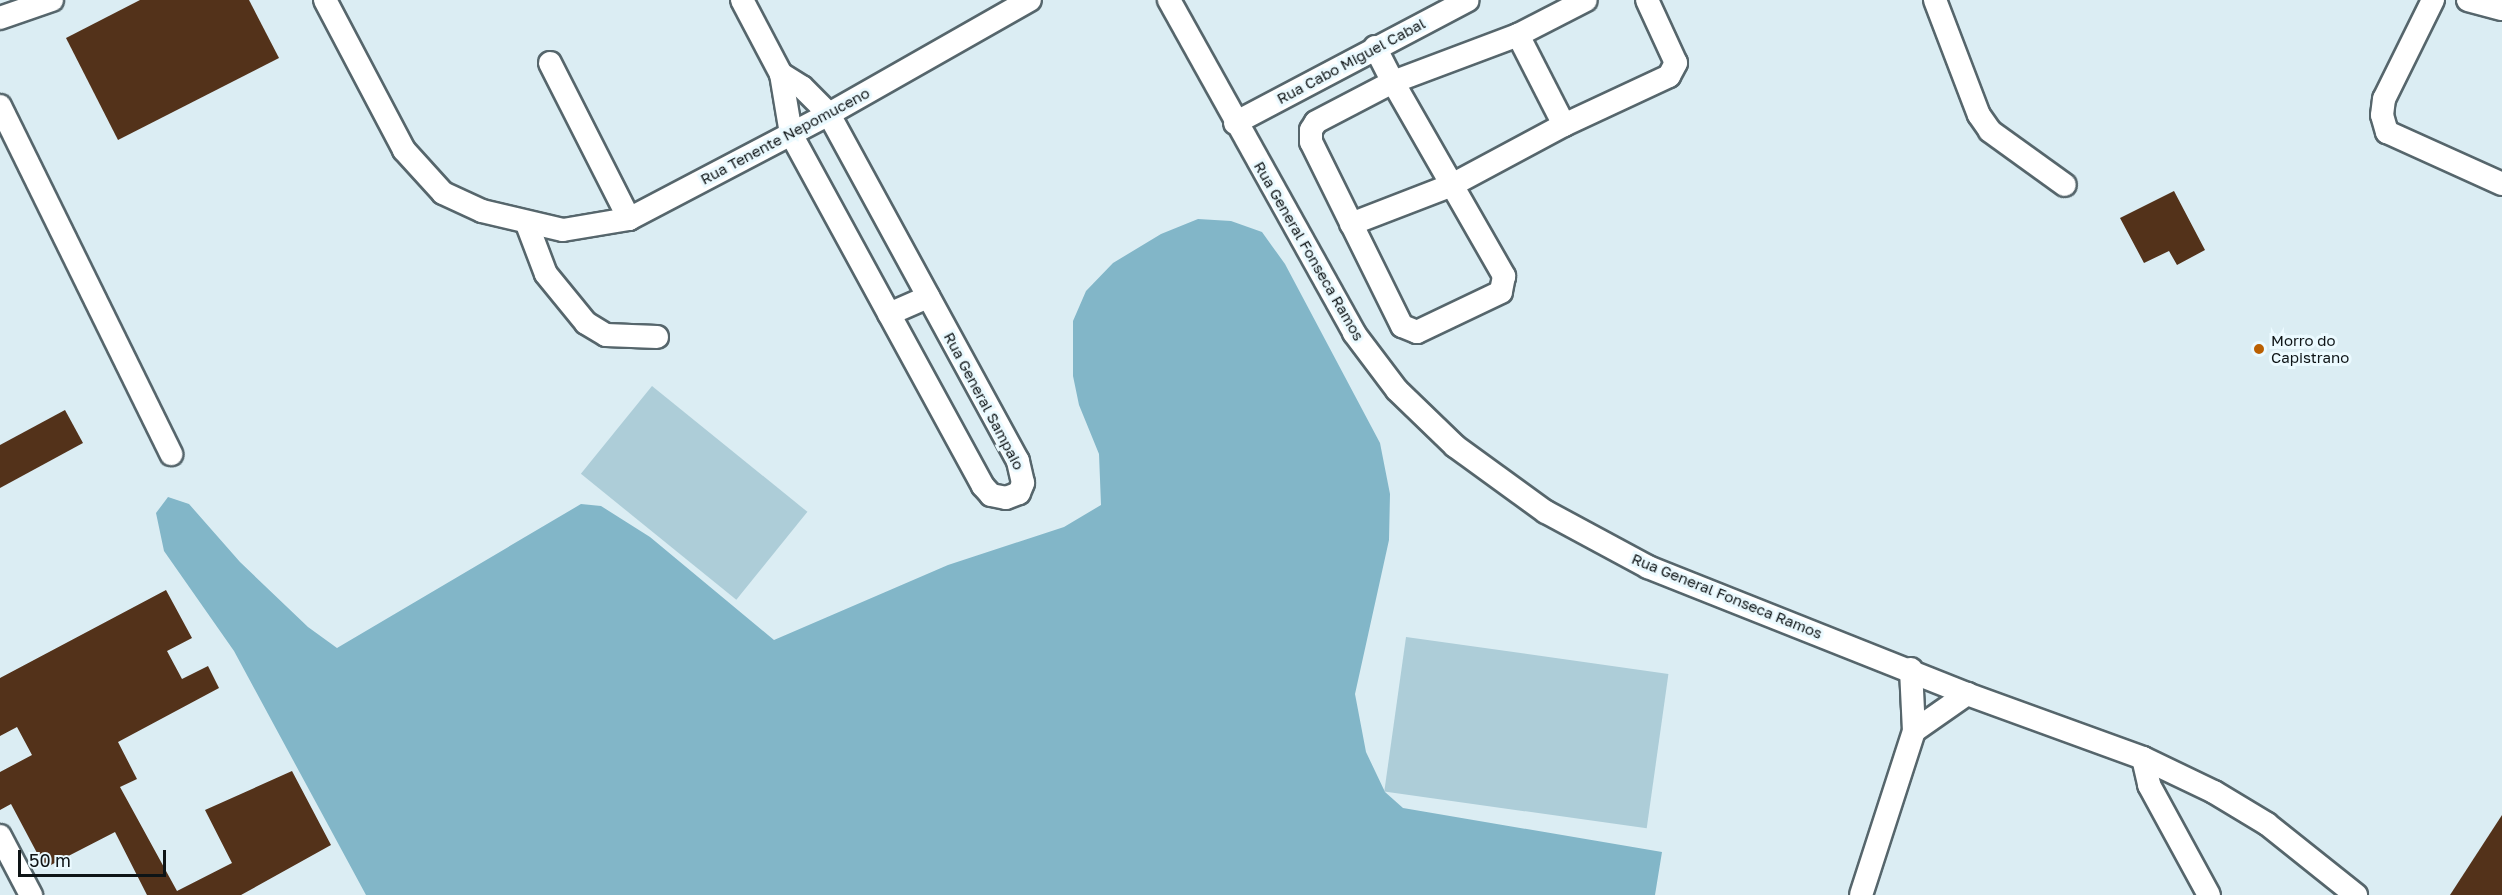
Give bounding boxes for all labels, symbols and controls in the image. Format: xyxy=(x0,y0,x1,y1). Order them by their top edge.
street label: Rua Cabo Miguel Cabal xyxy=(1274,14,1428,108)
street label: Rua Tenente Nepomuceno xyxy=(697,84,873,188)
street label: Rua General Fonseca Ramos xyxy=(1250,158,1368,344)
street label: Rua General Sampaio xyxy=(940,329,1028,473)
place label: Morro do Capistrano xyxy=(2271,331,2349,366)
marker: Morro do Capistrano xyxy=(2252,342,2266,356)
street label: Rua General Fonseca Ramos xyxy=(1629,549,1825,643)
scale bar xyxy=(21,838,170,876)
text: 50 m xyxy=(29,849,71,871)

